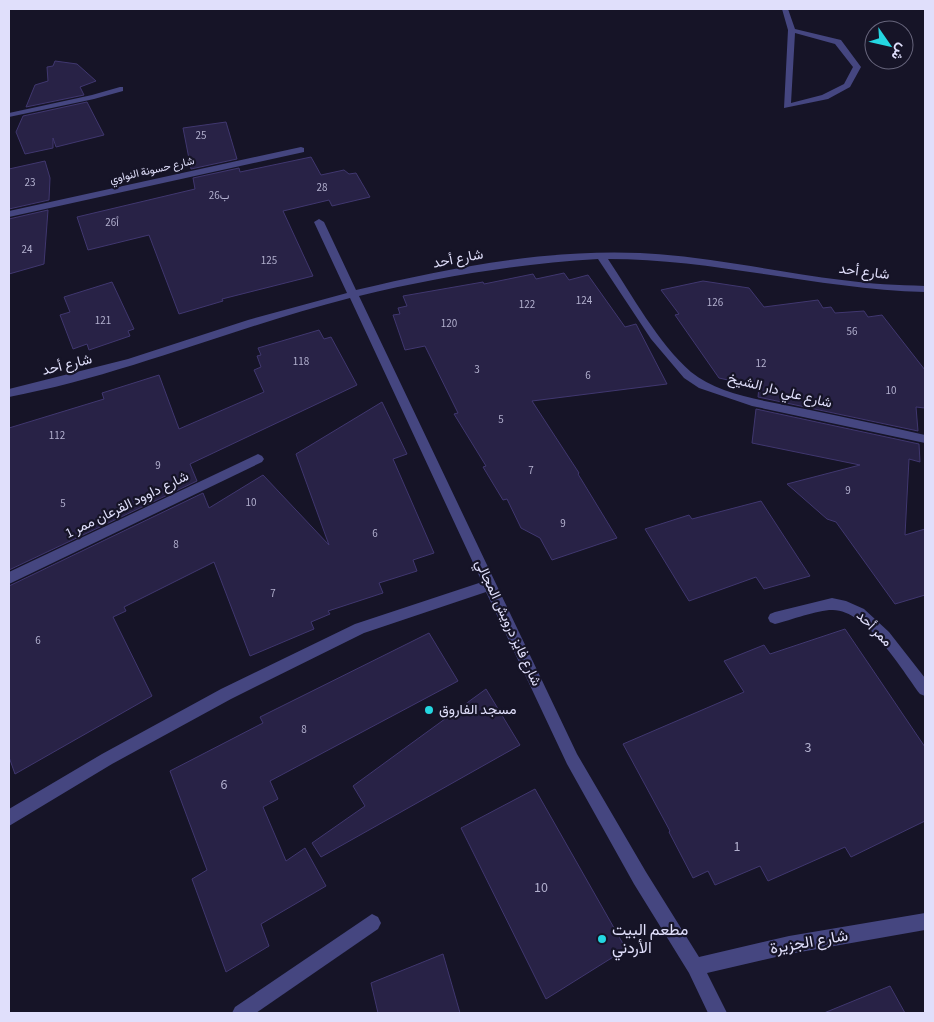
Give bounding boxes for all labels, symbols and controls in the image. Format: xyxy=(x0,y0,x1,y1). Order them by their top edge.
north arrow xyxy=(864,20,914,70)
text: ش xyxy=(886,39,912,64)
house number: 25 xyxy=(196,128,206,143)
street label: شارع حسونة النواوي xyxy=(108,153,197,189)
house number: 23 xyxy=(25,175,35,190)
house number: 28 xyxy=(317,180,328,195)
house number: 26ب xyxy=(209,188,230,203)
house number: 26أ xyxy=(105,215,119,230)
house number: 24 xyxy=(22,242,33,257)
street label: شارع أحد xyxy=(431,244,485,274)
house number: 125 xyxy=(261,253,277,268)
street label: شارع أحد xyxy=(837,259,891,285)
house number: 124 xyxy=(576,293,593,308)
house number: 126 xyxy=(707,295,724,310)
house number: 122 xyxy=(519,297,535,312)
house number: 121 xyxy=(95,313,111,328)
house number: 120 xyxy=(441,316,457,331)
house number: 56 xyxy=(847,324,858,339)
street label: شارع أحد xyxy=(40,349,94,381)
house number: 118 xyxy=(293,354,310,369)
house number: 12 xyxy=(756,356,766,371)
house number: 3 xyxy=(474,362,480,377)
house number: 6 xyxy=(585,368,591,383)
street label: شارع علي دار الشيخ xyxy=(726,368,834,415)
house number: 10 xyxy=(886,383,896,398)
house number: 5 xyxy=(498,412,504,427)
house number: 112 xyxy=(49,428,65,443)
house number: 9 xyxy=(155,458,161,473)
house number: 7 xyxy=(528,463,534,478)
street label: شارع داوود القرعان ممر 1 xyxy=(62,466,192,544)
house number: 9 xyxy=(845,483,851,498)
house number: 10 xyxy=(246,495,256,510)
house number: 5 xyxy=(60,496,66,511)
house number: 9 xyxy=(560,516,566,531)
house number: 6 xyxy=(372,526,378,541)
house number: 8 xyxy=(173,537,179,552)
street label: شارع فايز درويش المجالي xyxy=(469,556,546,690)
house number: 7 xyxy=(270,586,276,601)
street label: ممر أحد xyxy=(851,606,897,652)
house number: 6 xyxy=(35,633,41,648)
place label: مسجد الفاروق xyxy=(439,700,516,720)
marker: مسجد الفاروق xyxy=(423,704,435,716)
house number: 8 xyxy=(301,722,307,737)
house number: 3 xyxy=(805,738,812,758)
house number: 6 xyxy=(221,775,228,795)
house number: 1 xyxy=(734,837,741,857)
house number: 10 xyxy=(534,878,548,898)
place label: مطعم البيت الأردني xyxy=(612,919,688,961)
street label: شارع الجزيرة xyxy=(768,924,850,960)
marker: مطعم البيت الأردني xyxy=(596,933,608,945)

